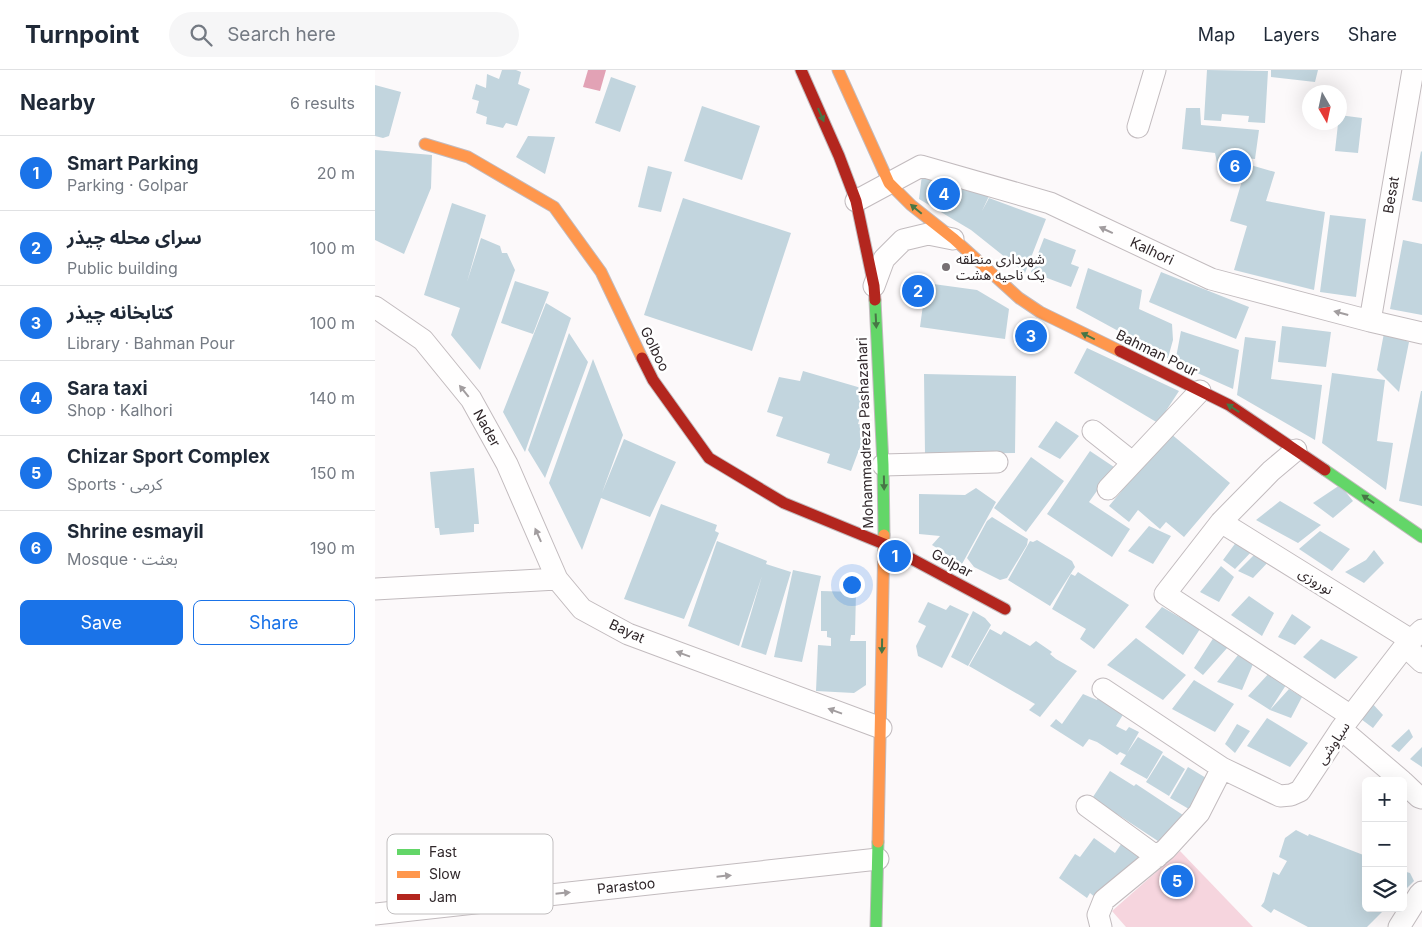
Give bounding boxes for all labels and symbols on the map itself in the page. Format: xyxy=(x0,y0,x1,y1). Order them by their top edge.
north arrow xyxy=(1302,85,1347,130)
one-way arrow xyxy=(817,108,825,122)
pin: 6 xyxy=(1219,147,1251,185)
pin: 4 xyxy=(928,175,960,213)
street label: Besat xyxy=(1379,175,1402,215)
one-way arrow xyxy=(910,203,923,214)
one-way arrow xyxy=(1099,225,1113,233)
street label: Kalhori xyxy=(1128,233,1177,268)
place label: شهرداری منطقه یک ناحیه هشت xyxy=(956,250,1045,283)
marker: شهرداری منطقه یک ناحیه هشت xyxy=(940,261,952,273)
pin: 2 xyxy=(902,272,934,310)
one-way arrow xyxy=(1333,309,1348,317)
one-way arrow xyxy=(872,313,880,329)
pin: 3 xyxy=(1015,317,1047,355)
street label: Golboo xyxy=(637,324,674,374)
street label: Bahman Pour xyxy=(1114,326,1201,380)
one-way arrow xyxy=(1081,332,1095,340)
street label: Mohammadreza Pashazahari xyxy=(853,337,876,529)
one-way arrow xyxy=(459,384,470,397)
one-way arrow xyxy=(1227,404,1240,413)
street label: Nader xyxy=(470,406,505,450)
one-way arrow xyxy=(880,475,888,491)
one-way arrow xyxy=(1361,494,1375,504)
one-way arrow xyxy=(533,528,541,542)
pin: 1 xyxy=(879,537,911,575)
street label: Golpar xyxy=(929,545,976,580)
street label: نوروزی xyxy=(1295,563,1337,599)
your location xyxy=(839,572,865,598)
street label: Bayat xyxy=(607,615,648,646)
one-way arrow xyxy=(878,638,886,654)
one-way arrow xyxy=(675,650,690,657)
one-way arrow xyxy=(827,707,842,715)
street label: سیاوشی xyxy=(1312,718,1354,768)
legend xyxy=(387,834,553,914)
text: Fast xyxy=(429,843,457,860)
pin: 5 xyxy=(1161,862,1193,900)
text: Slow xyxy=(429,865,461,882)
one-way arrow xyxy=(716,872,732,880)
street label: Parastoo xyxy=(596,874,656,897)
text: Jam xyxy=(429,888,457,905)
one-way arrow xyxy=(555,889,571,897)

